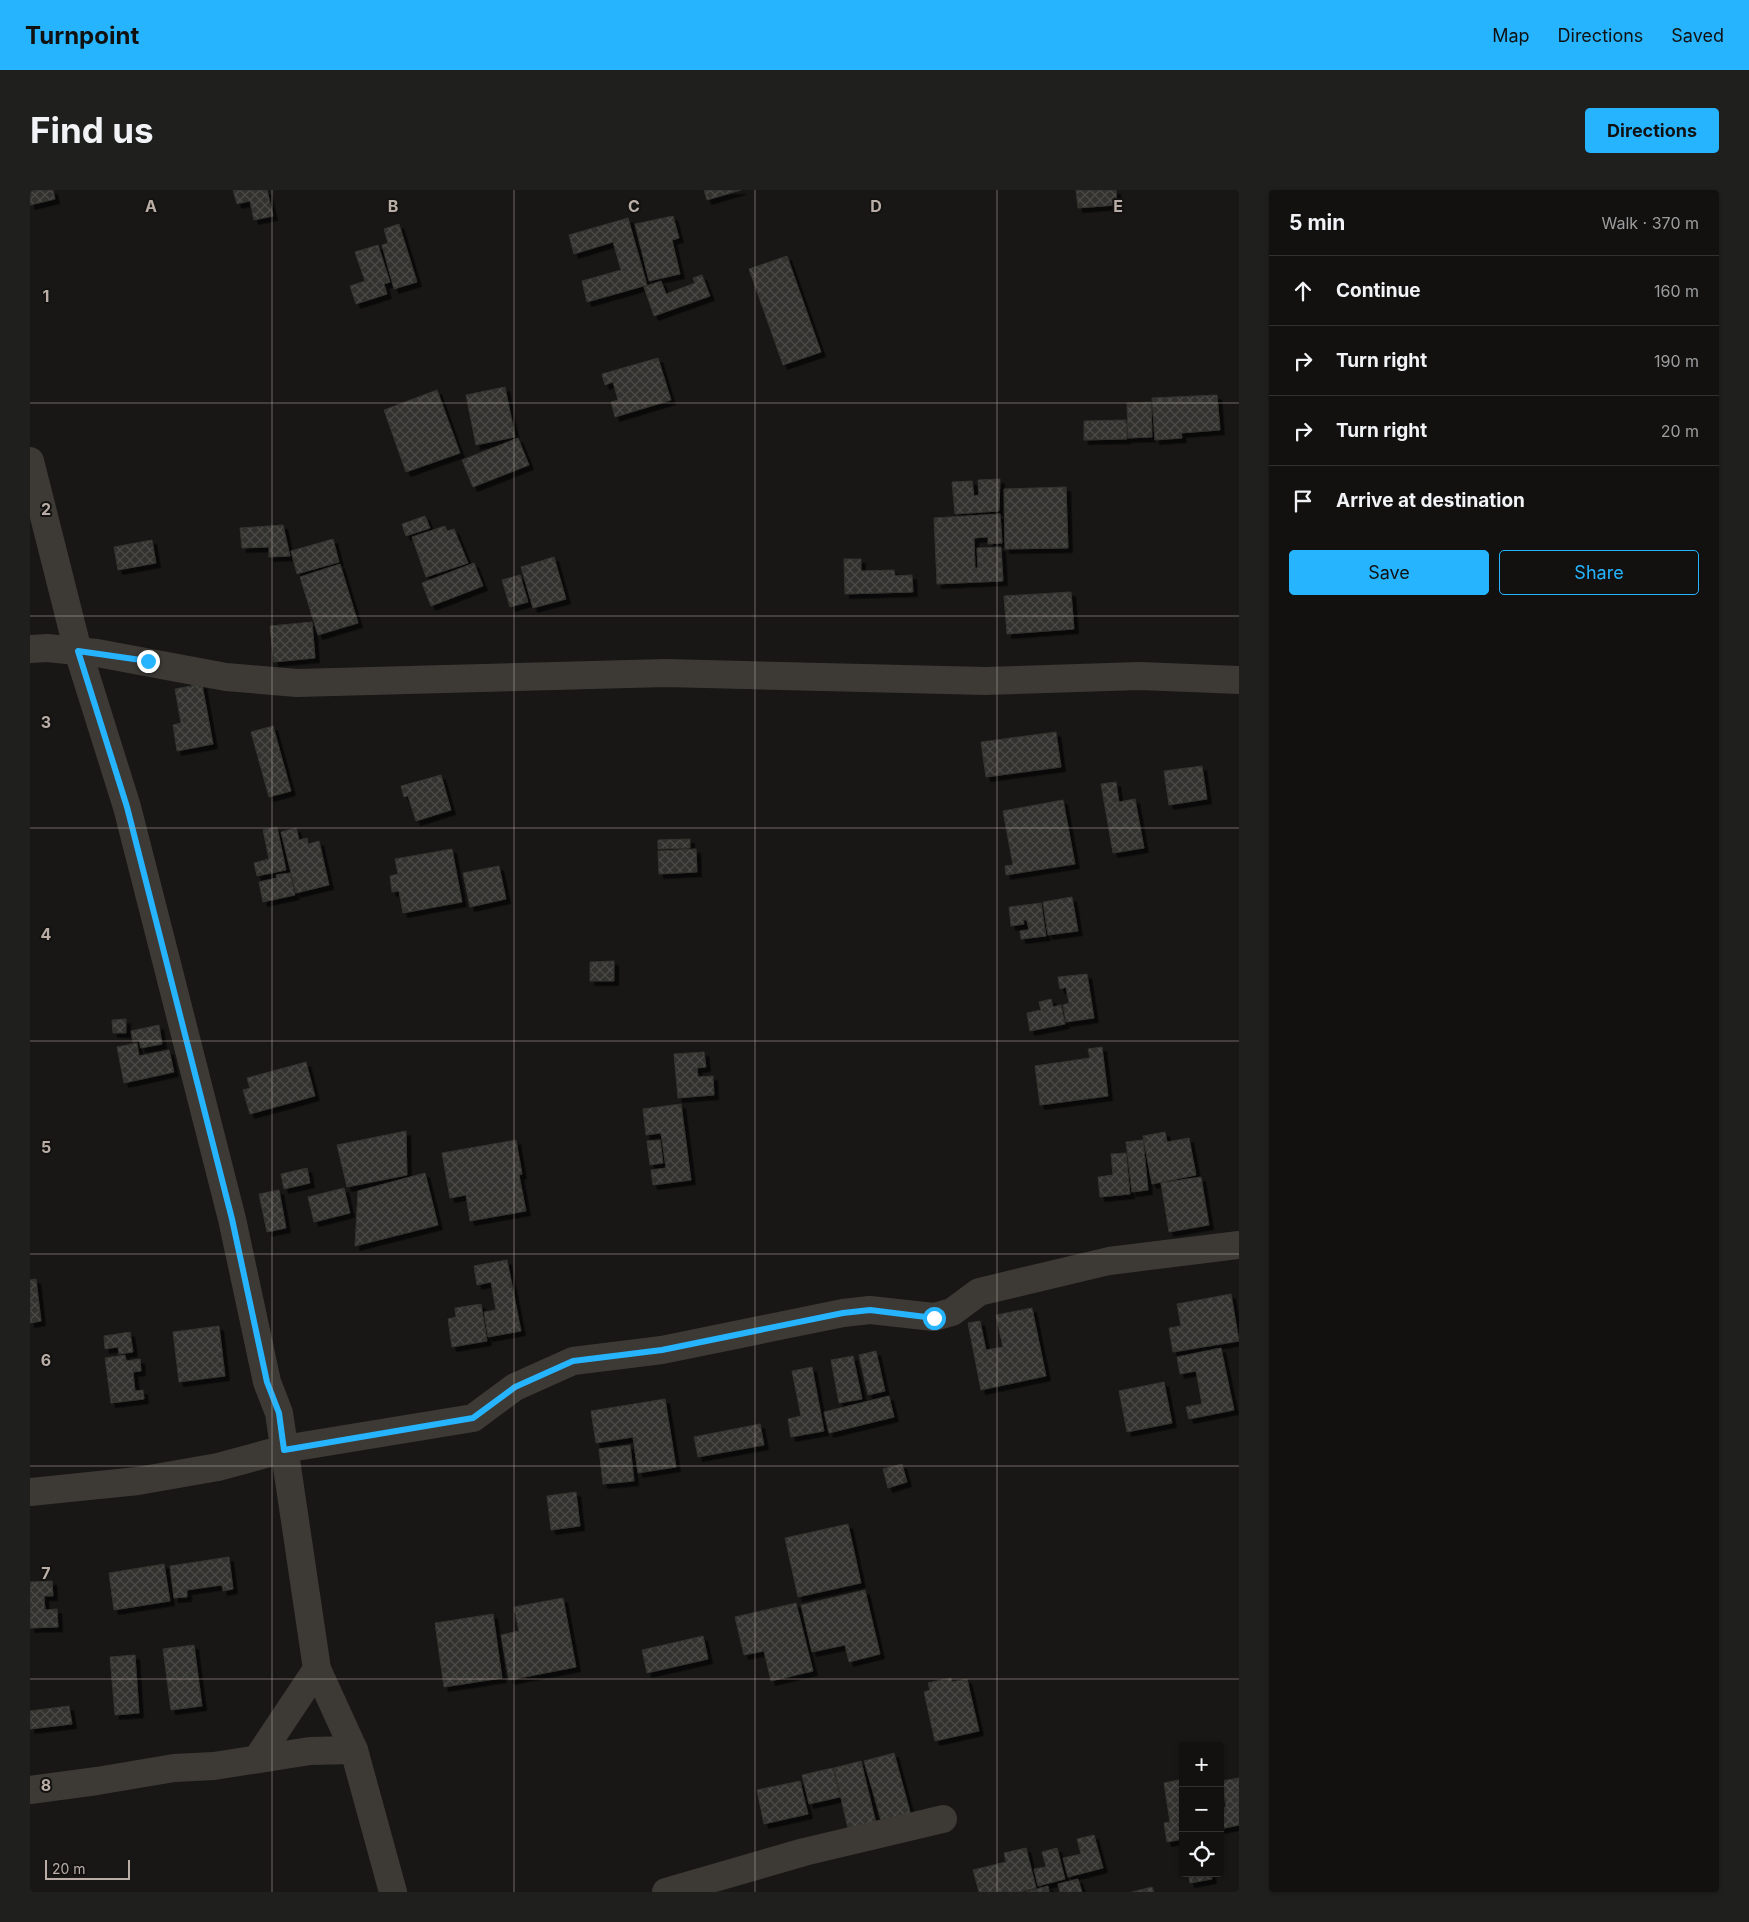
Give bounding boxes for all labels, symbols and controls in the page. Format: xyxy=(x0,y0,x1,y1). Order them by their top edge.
text: Turnpoint xyxy=(25,21,139,50)
text: Map xyxy=(1492,25,1530,46)
text: Directions xyxy=(1558,25,1643,46)
text: Saved xyxy=(1671,25,1724,46)
button: Directions xyxy=(1585,108,1719,153)
text: Find us xyxy=(30,109,154,151)
text: A xyxy=(145,196,157,216)
text: B xyxy=(388,196,398,216)
text: C xyxy=(628,196,640,216)
text: D xyxy=(870,196,882,216)
text: E xyxy=(1113,196,1123,216)
text: 5 min xyxy=(1289,210,1345,235)
text: Walk · 370 m xyxy=(1602,213,1699,233)
icon: ahead xyxy=(1289,277,1317,305)
text: Continue xyxy=(1336,279,1421,302)
text: 160 m xyxy=(1654,281,1699,301)
text: 1 xyxy=(43,286,49,306)
icon: right xyxy=(1289,347,1317,375)
text: Turn right xyxy=(1336,349,1427,372)
text: 190 m xyxy=(1654,351,1699,371)
icon: right xyxy=(1289,417,1317,445)
text: Turn right xyxy=(1336,419,1427,442)
text: 20 m xyxy=(1661,421,1699,441)
icon: arrive xyxy=(1289,487,1317,515)
text: Arrive at destination xyxy=(1336,489,1525,512)
text: 2 xyxy=(41,499,51,519)
button: Save xyxy=(1289,550,1489,595)
button: Share xyxy=(1499,550,1699,595)
route end xyxy=(137,650,160,673)
text: 3 xyxy=(41,712,51,732)
text: 4 xyxy=(41,924,52,944)
text: 5 xyxy=(41,1137,51,1157)
route start xyxy=(923,1307,946,1330)
text: 6 xyxy=(41,1350,51,1370)
text: 7 xyxy=(41,1563,51,1583)
map controls xyxy=(1179,1742,1224,1877)
button: + xyxy=(1179,1742,1224,1787)
text: 8 xyxy=(41,1775,51,1795)
button: − xyxy=(1179,1787,1224,1832)
button: locate xyxy=(1179,1832,1224,1877)
scale bar xyxy=(45,1857,130,1880)
text: 20 m xyxy=(52,1860,86,1877)

